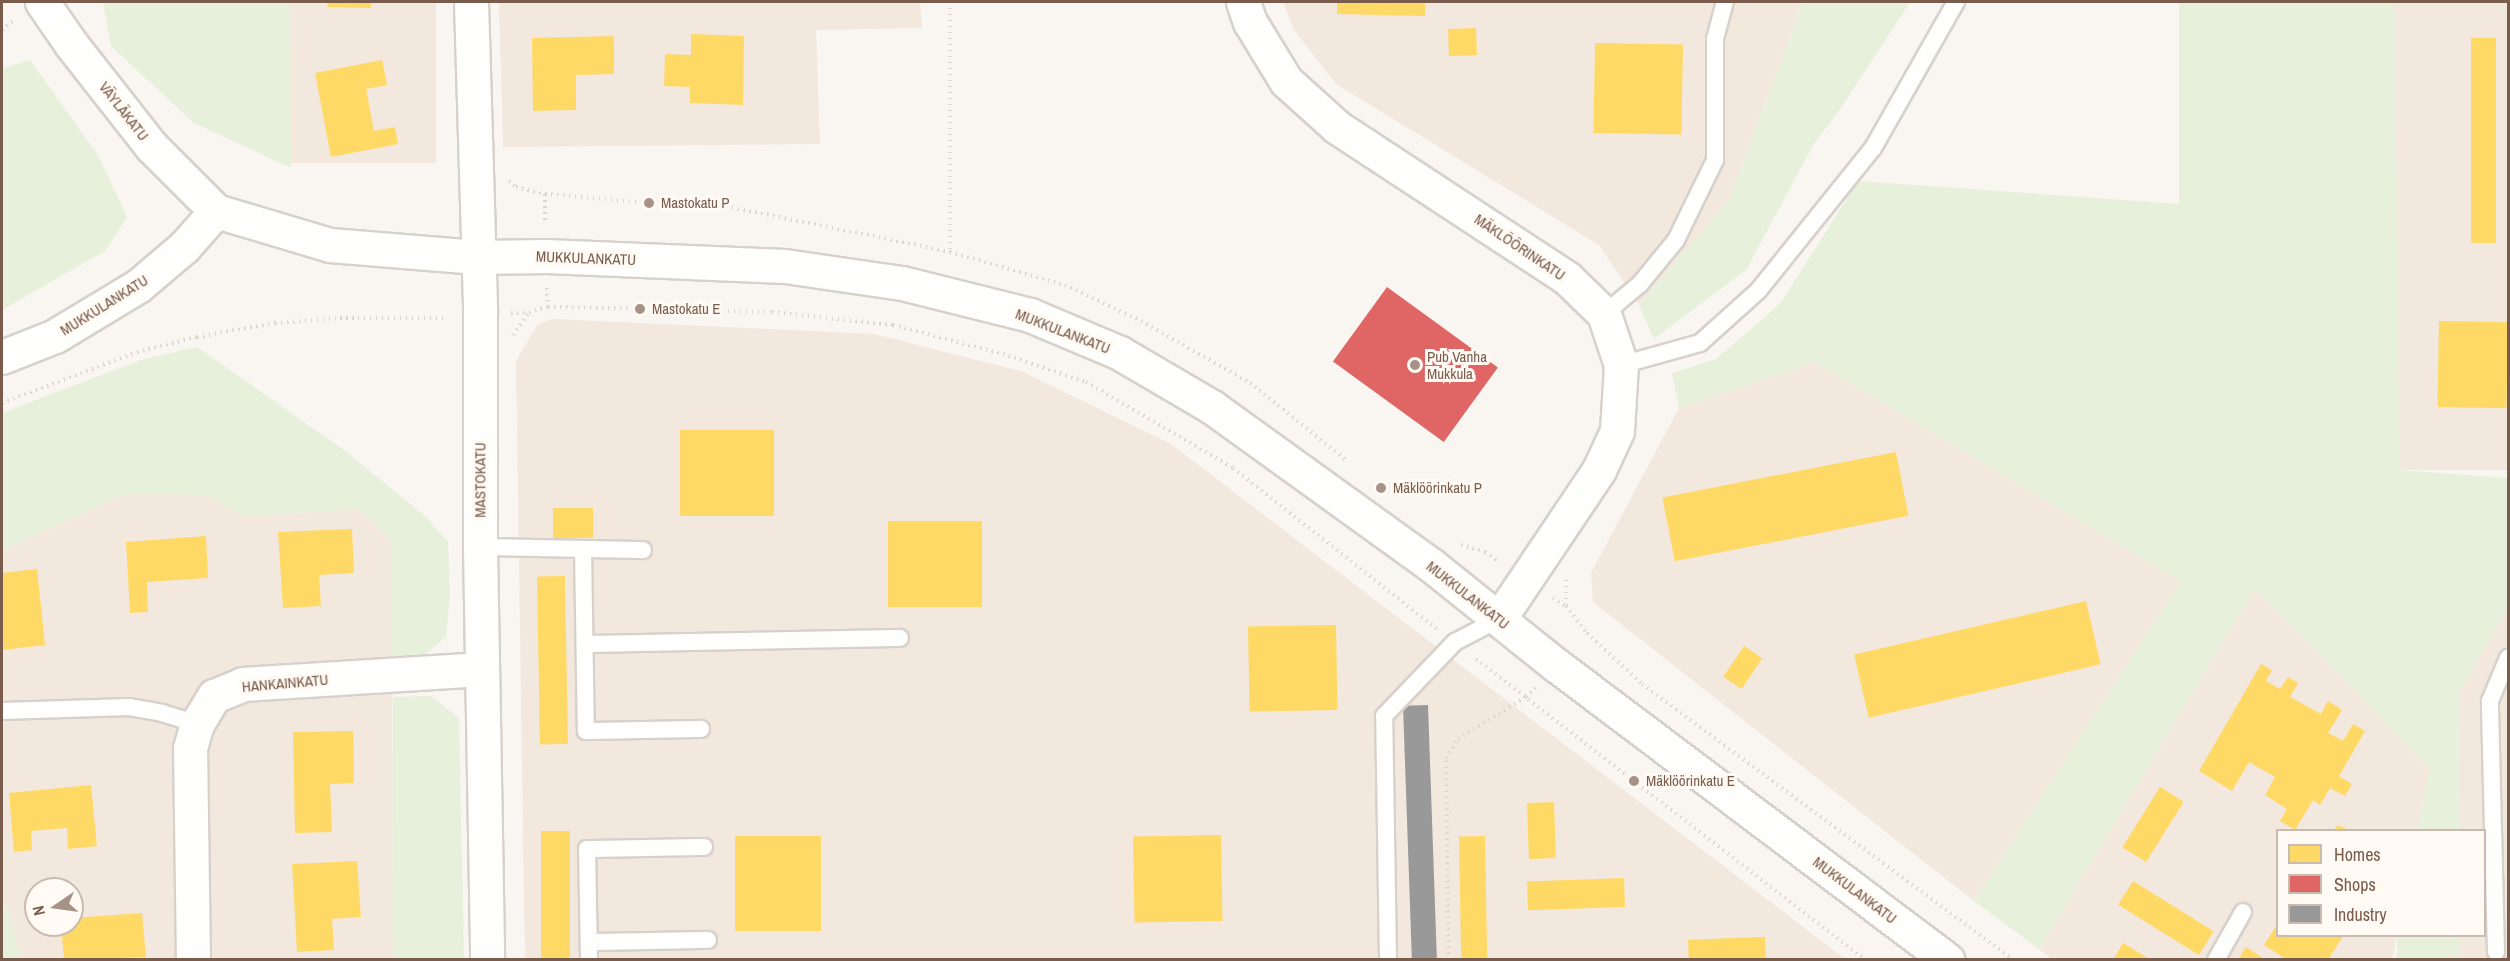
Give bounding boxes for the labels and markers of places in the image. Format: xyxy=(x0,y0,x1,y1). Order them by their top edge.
place label: Mastokatu P xyxy=(661,194,729,212)
marker: Mastokatu P xyxy=(642,196,656,210)
place label: Mastokatu E xyxy=(652,300,720,318)
marker: Mastokatu E xyxy=(633,302,647,316)
place label: Pub Vanha Mukkula xyxy=(1427,347,1487,382)
marker: Pub Vanha Mukkula xyxy=(1408,358,1422,372)
place label: Mäklöörinkatu P xyxy=(1393,479,1482,497)
marker: Mäklöörinkatu P xyxy=(1374,481,1388,495)
place label: Mäklöörinkatu E xyxy=(1646,772,1735,790)
marker: Mäklöörinkatu E xyxy=(1627,774,1641,788)

